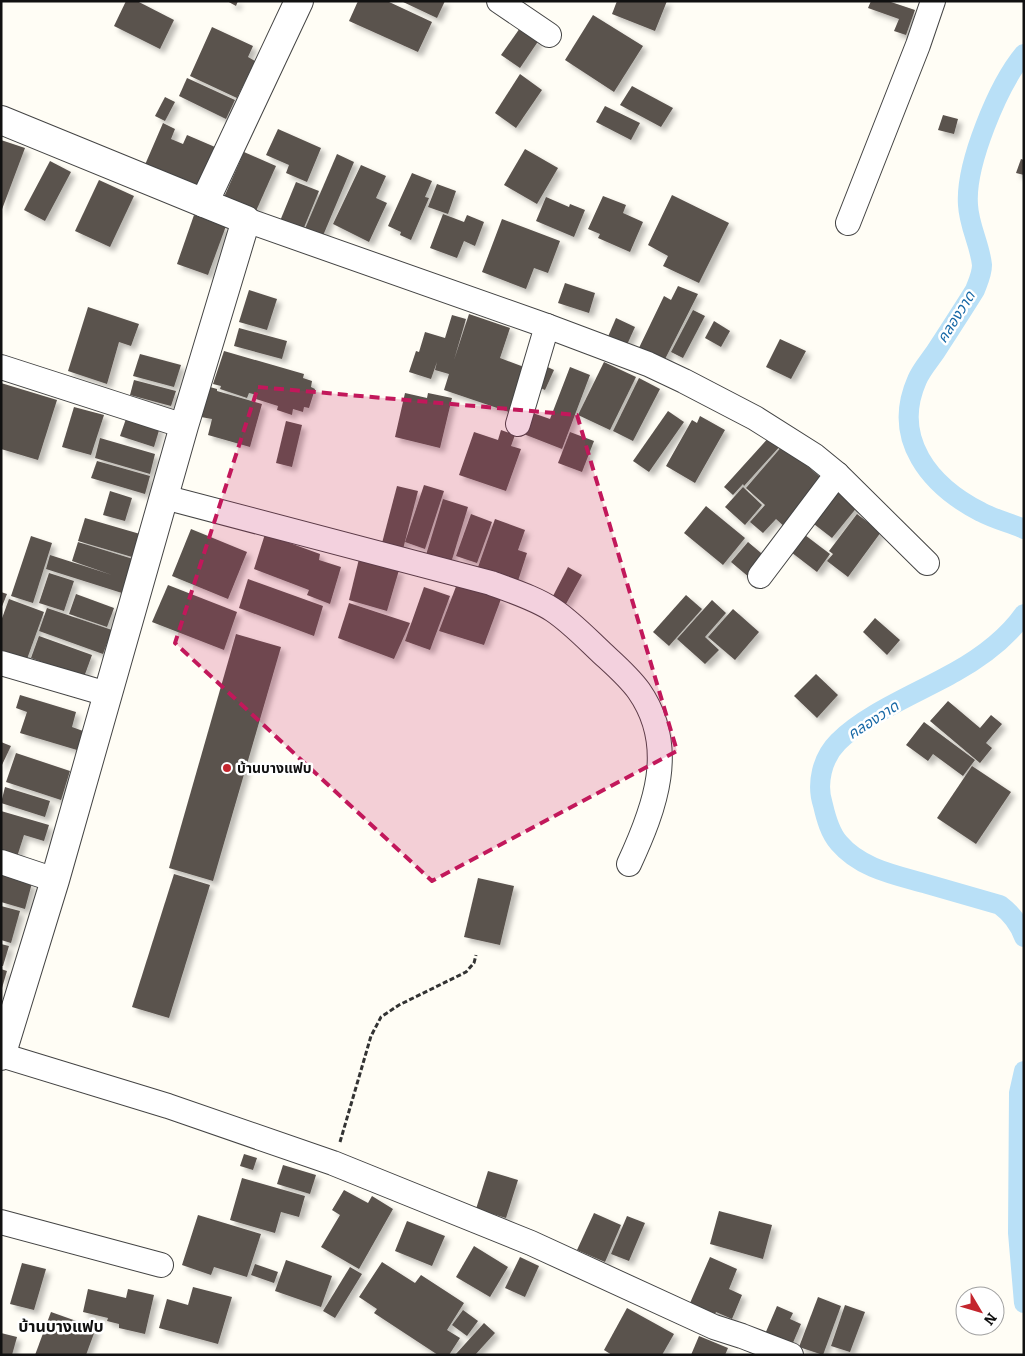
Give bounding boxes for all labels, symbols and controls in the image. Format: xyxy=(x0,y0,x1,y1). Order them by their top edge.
water label: คลองวาด xyxy=(933,287,979,346)
water label: คลองวาด xyxy=(844,696,903,743)
place label: บ้านบางแฟบ xyxy=(237,760,312,777)
marker: บ้านบางแฟบ xyxy=(221,762,233,774)
north arrow xyxy=(955,1286,1005,1336)
text: N xyxy=(980,1309,1000,1328)
district label: บ้านบางแฟบ xyxy=(18,1317,104,1336)

